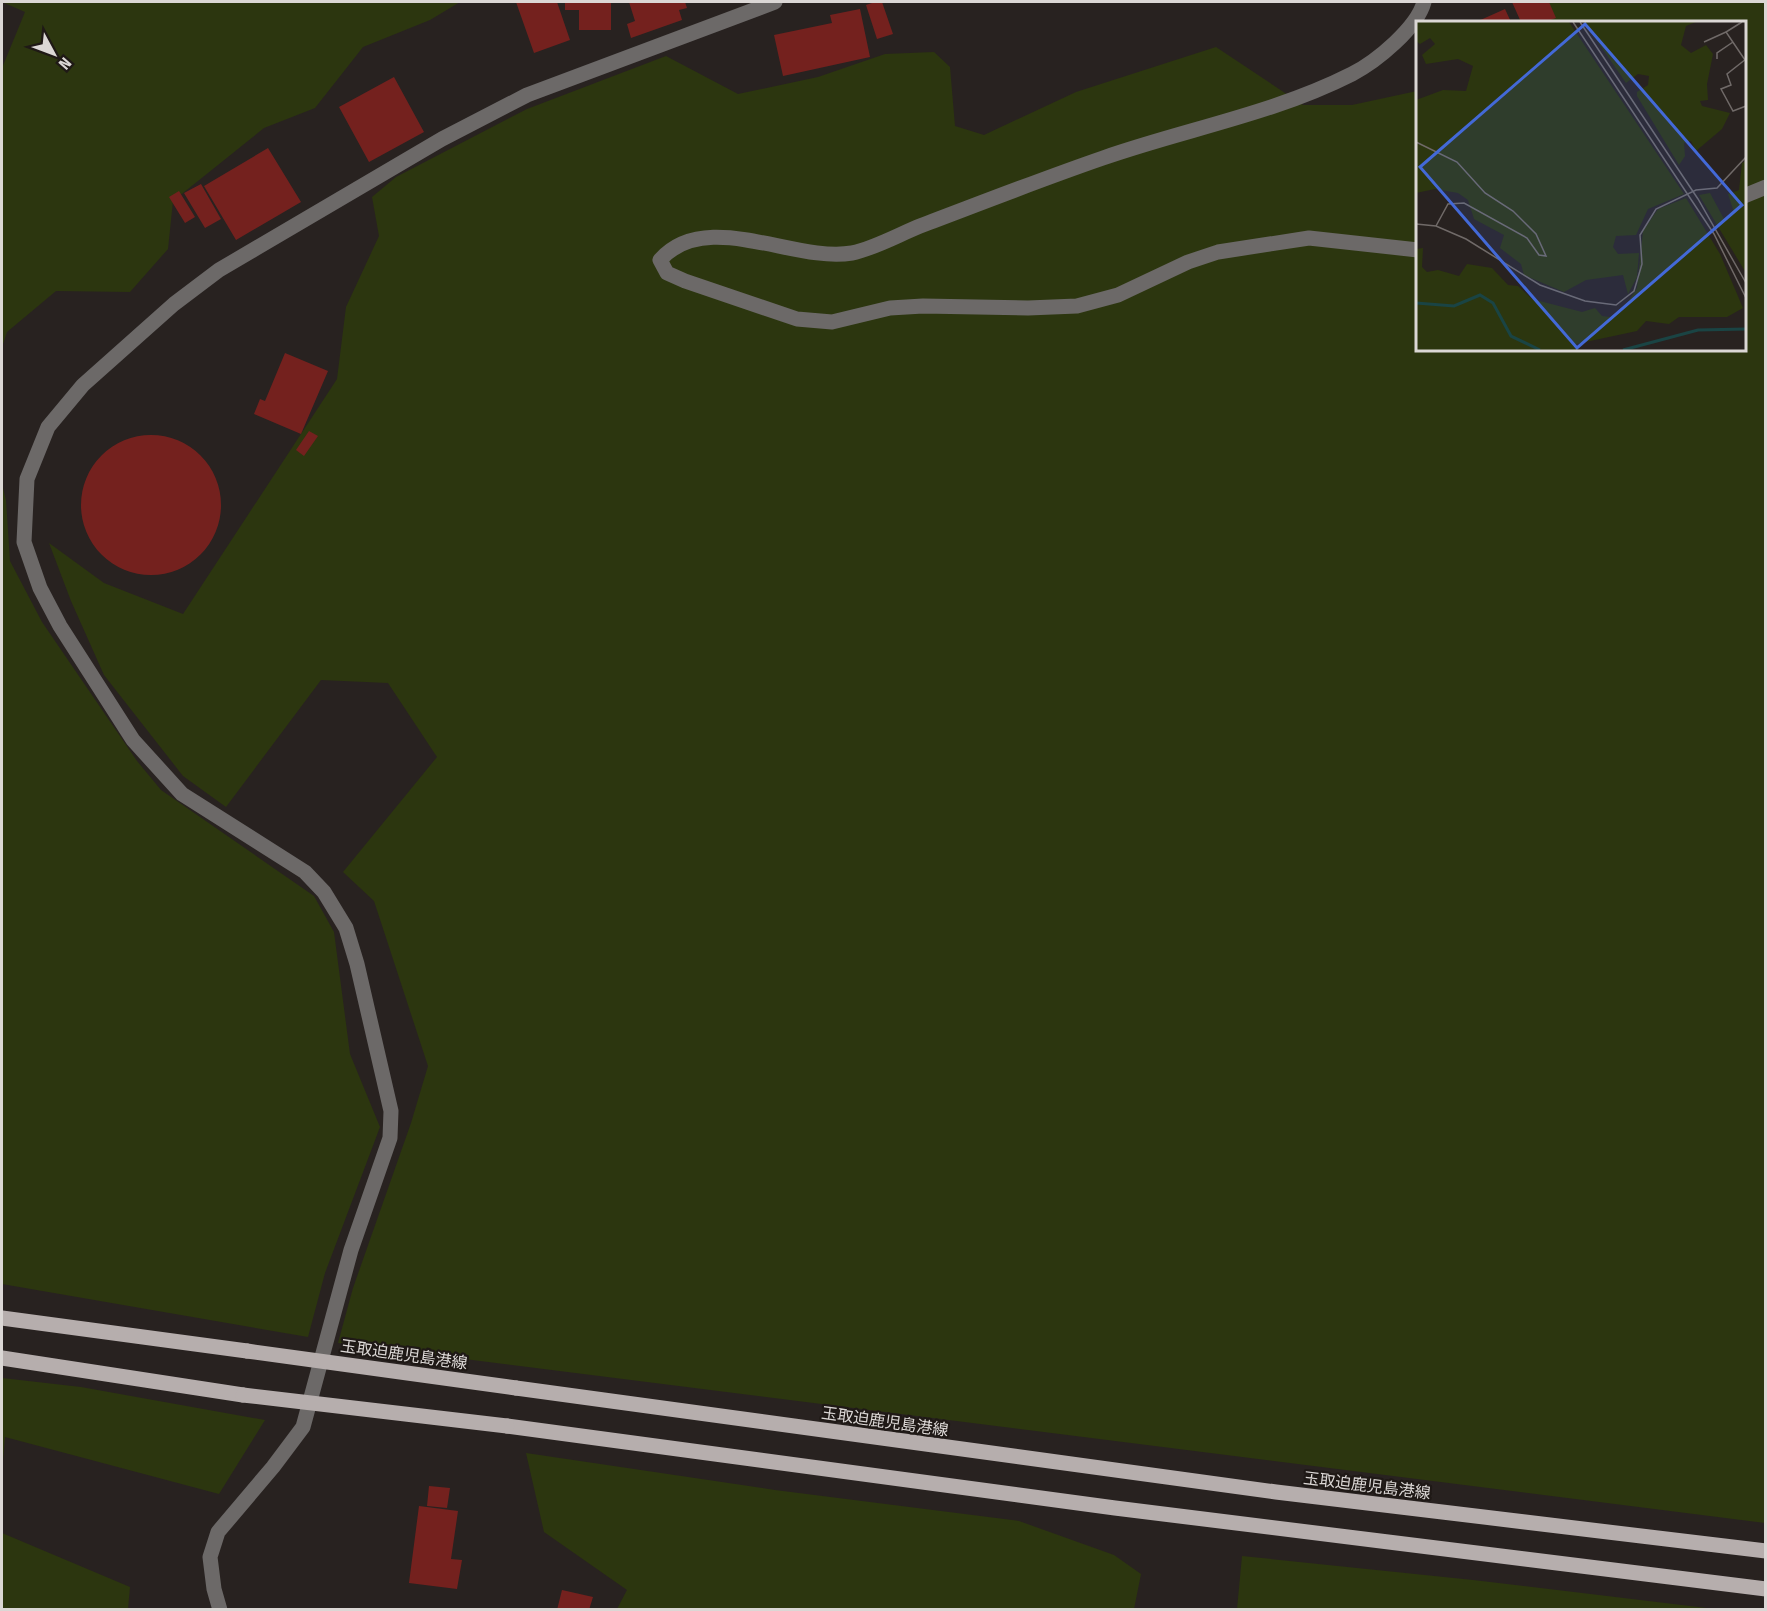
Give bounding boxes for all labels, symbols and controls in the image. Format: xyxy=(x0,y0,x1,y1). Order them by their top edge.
inset map xyxy=(1416,21,1746,351)
north arrow xyxy=(24,24,84,84)
text: N xyxy=(55,54,75,73)
street label: 玉取迫鹿児島港線 xyxy=(339,1336,469,1373)
street label: 玉取迫鹿児島港線 xyxy=(820,1403,950,1440)
street label: 玉取迫鹿児島港線 xyxy=(1302,1468,1432,1503)

